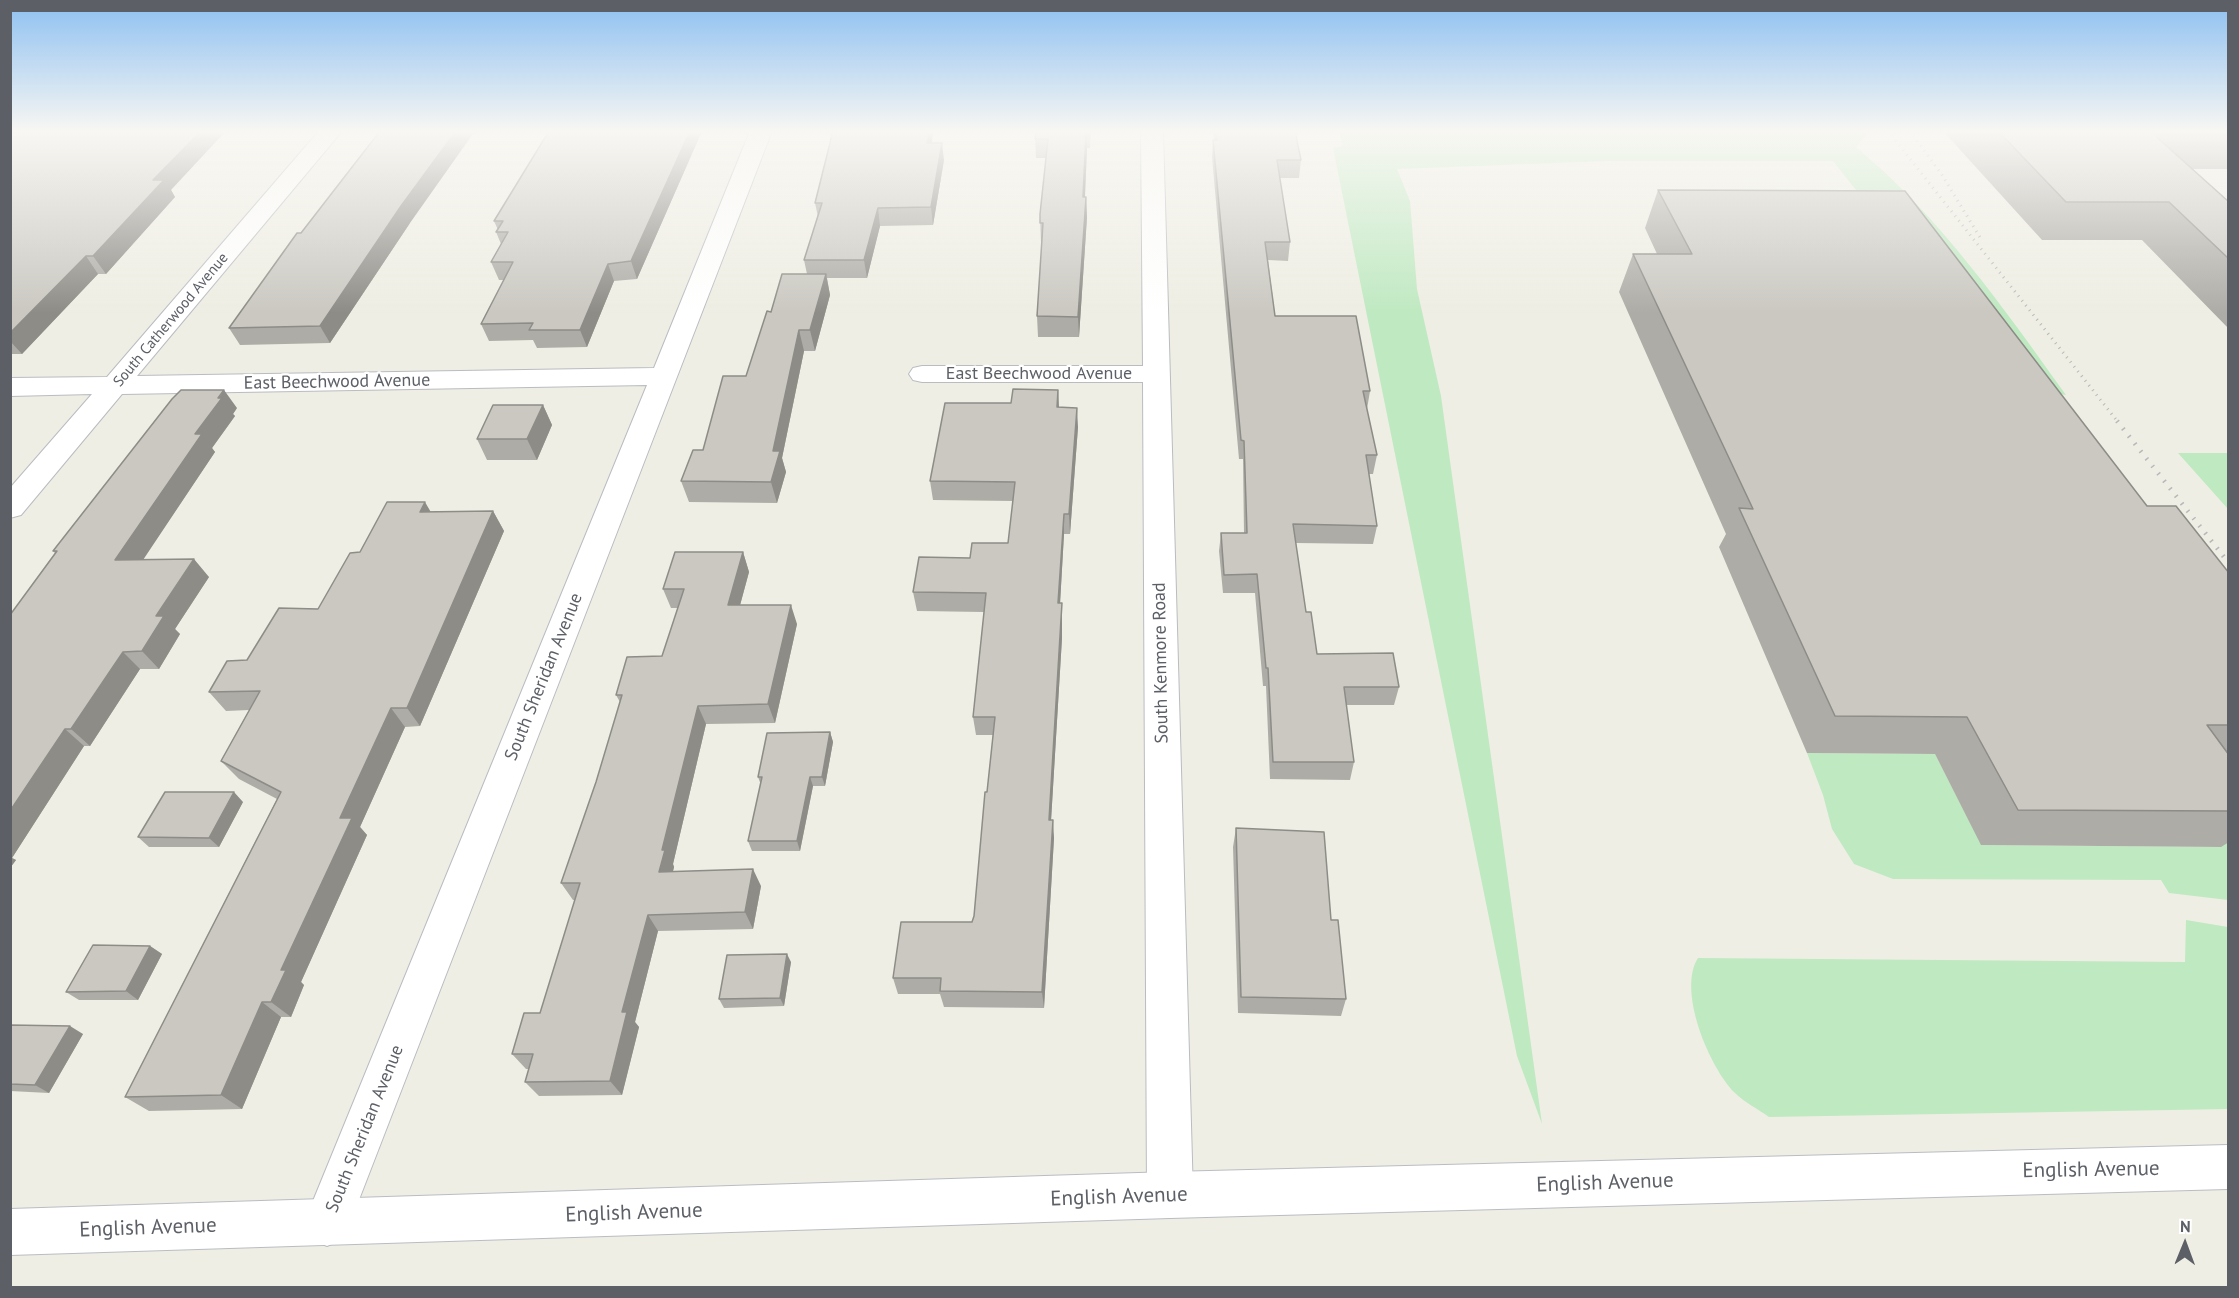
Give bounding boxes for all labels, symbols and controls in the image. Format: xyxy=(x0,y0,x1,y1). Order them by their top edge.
street label: South Catherwood Avenue xyxy=(110,249,232,391)
street label: East Beechwood Avenue xyxy=(946,363,1132,385)
street label: East Beechwood Avenue xyxy=(244,370,430,394)
street label: South Kenmore Road xyxy=(1149,582,1173,744)
street label: South Sheridan Avenue xyxy=(501,590,587,764)
street label: South Sheridan Avenue xyxy=(322,1042,408,1216)
street label: English Avenue xyxy=(2022,1156,2160,1184)
street label: English Avenue xyxy=(1536,1168,1674,1198)
street label: English Avenue xyxy=(1050,1182,1188,1212)
street label: English Avenue xyxy=(565,1198,703,1228)
street label: English Avenue xyxy=(79,1213,217,1243)
north arrow xyxy=(2155,1214,2215,1274)
text: N xyxy=(2180,1216,2191,1236)

